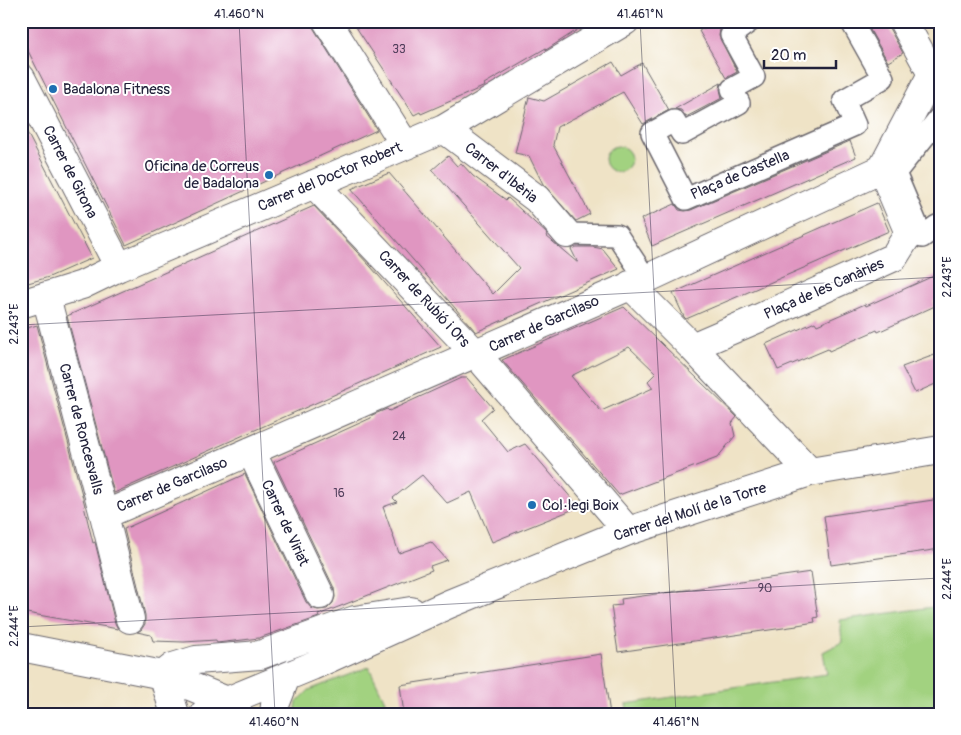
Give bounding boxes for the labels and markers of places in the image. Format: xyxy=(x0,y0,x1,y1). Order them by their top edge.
place label: Badalona Fitness xyxy=(63,80,170,99)
marker: Badalona Fitness xyxy=(47,83,59,95)
place label: Oficina de Correus de Badalona xyxy=(144,157,259,193)
marker: Oficina de Correus de Badalona xyxy=(263,169,275,181)
place label: Col·legi Boix xyxy=(542,496,619,515)
marker: Col·legi Boix xyxy=(526,499,538,511)

